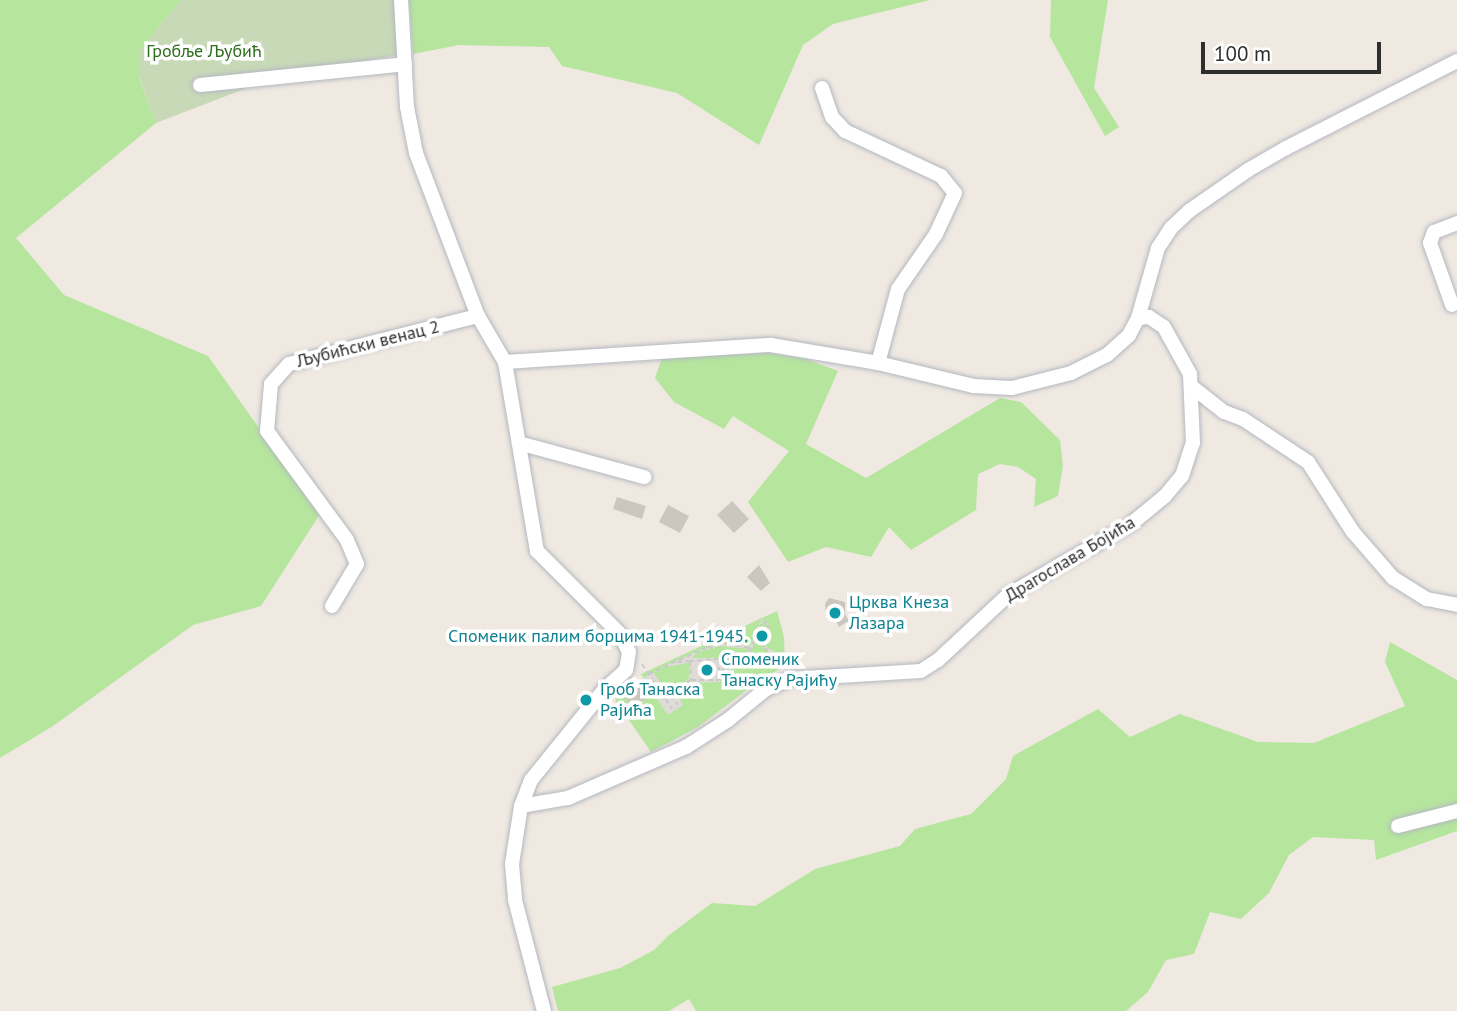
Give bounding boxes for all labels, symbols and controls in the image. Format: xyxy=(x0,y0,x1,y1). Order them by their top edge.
scale bar xyxy=(1205,28,1385,72)
park label: Гробље Љубић xyxy=(146,40,262,62)
text: 100 m xyxy=(1214,40,1271,67)
street label: Љубићски венац 2 xyxy=(294,316,442,372)
street label: Драгослава Бојића xyxy=(1001,512,1139,606)
place label: Црква Кнеза Лазара xyxy=(849,592,949,634)
marker: Црква Кнеза Лазара xyxy=(827,605,843,621)
place label: Споменик палим борцима 1941-1945. xyxy=(448,625,748,647)
marker: Споменик палим борцима 1941-1945. xyxy=(754,628,770,644)
place label: Споменик Танаску Рајићу xyxy=(721,649,838,692)
marker: Споменик Танаску Рајићу xyxy=(699,662,715,678)
place label: Гроб Танаска Рајића xyxy=(600,679,701,722)
marker: Гроб Танаска Рајића xyxy=(578,692,594,708)

